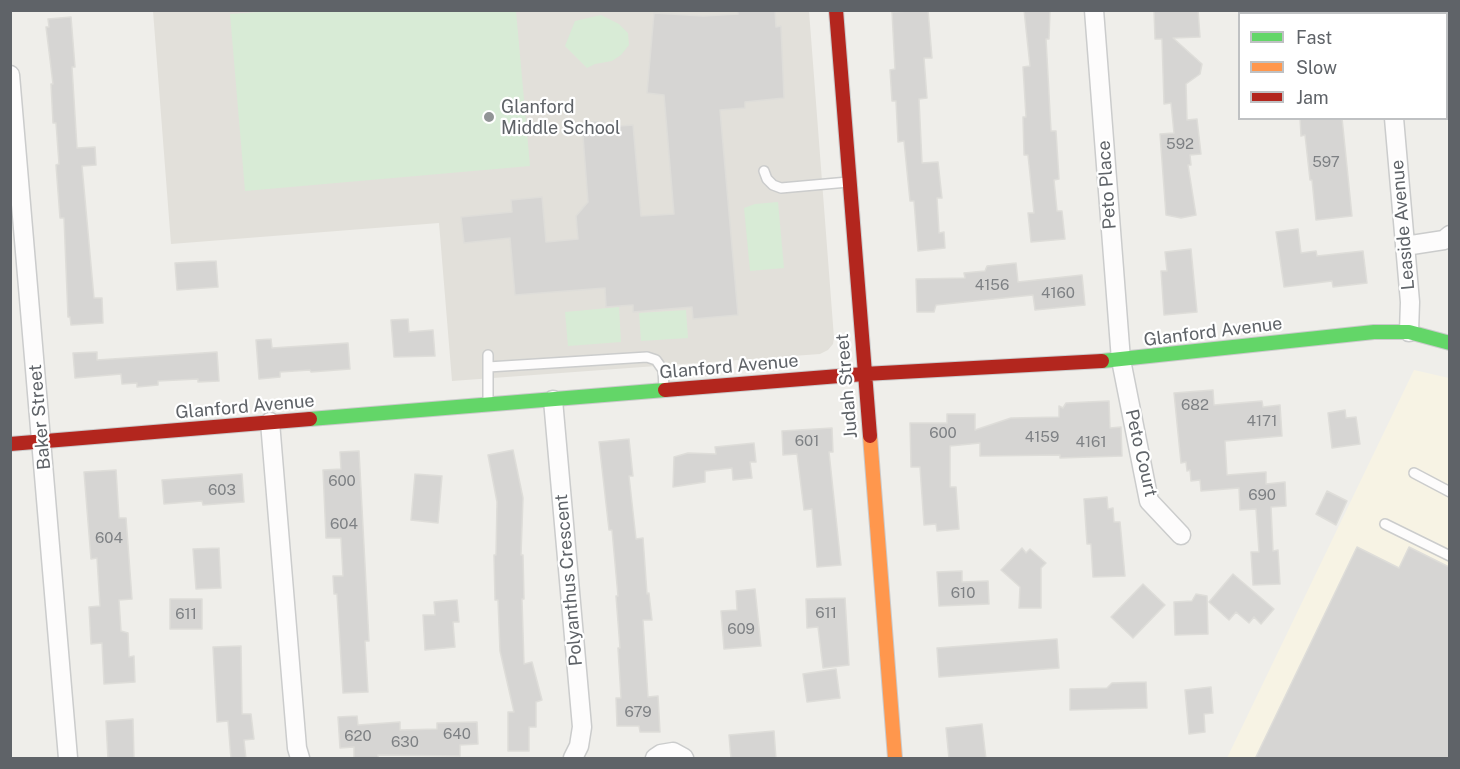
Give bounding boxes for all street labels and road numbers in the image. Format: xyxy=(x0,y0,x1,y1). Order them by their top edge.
street label: Peto Place xyxy=(1093,140,1121,230)
street label: Leaside Avenue xyxy=(1387,159,1419,291)
street label: Glanford Avenue xyxy=(1142,313,1284,351)
street label: Judah Street xyxy=(832,333,862,439)
street label: Glanford Avenue xyxy=(659,350,799,384)
street label: Baker Street xyxy=(25,363,55,471)
street label: Glanford Avenue xyxy=(175,390,315,424)
street label: Peto Court xyxy=(1120,407,1162,499)
street label: Polyanthus Crescent xyxy=(551,493,587,667)

